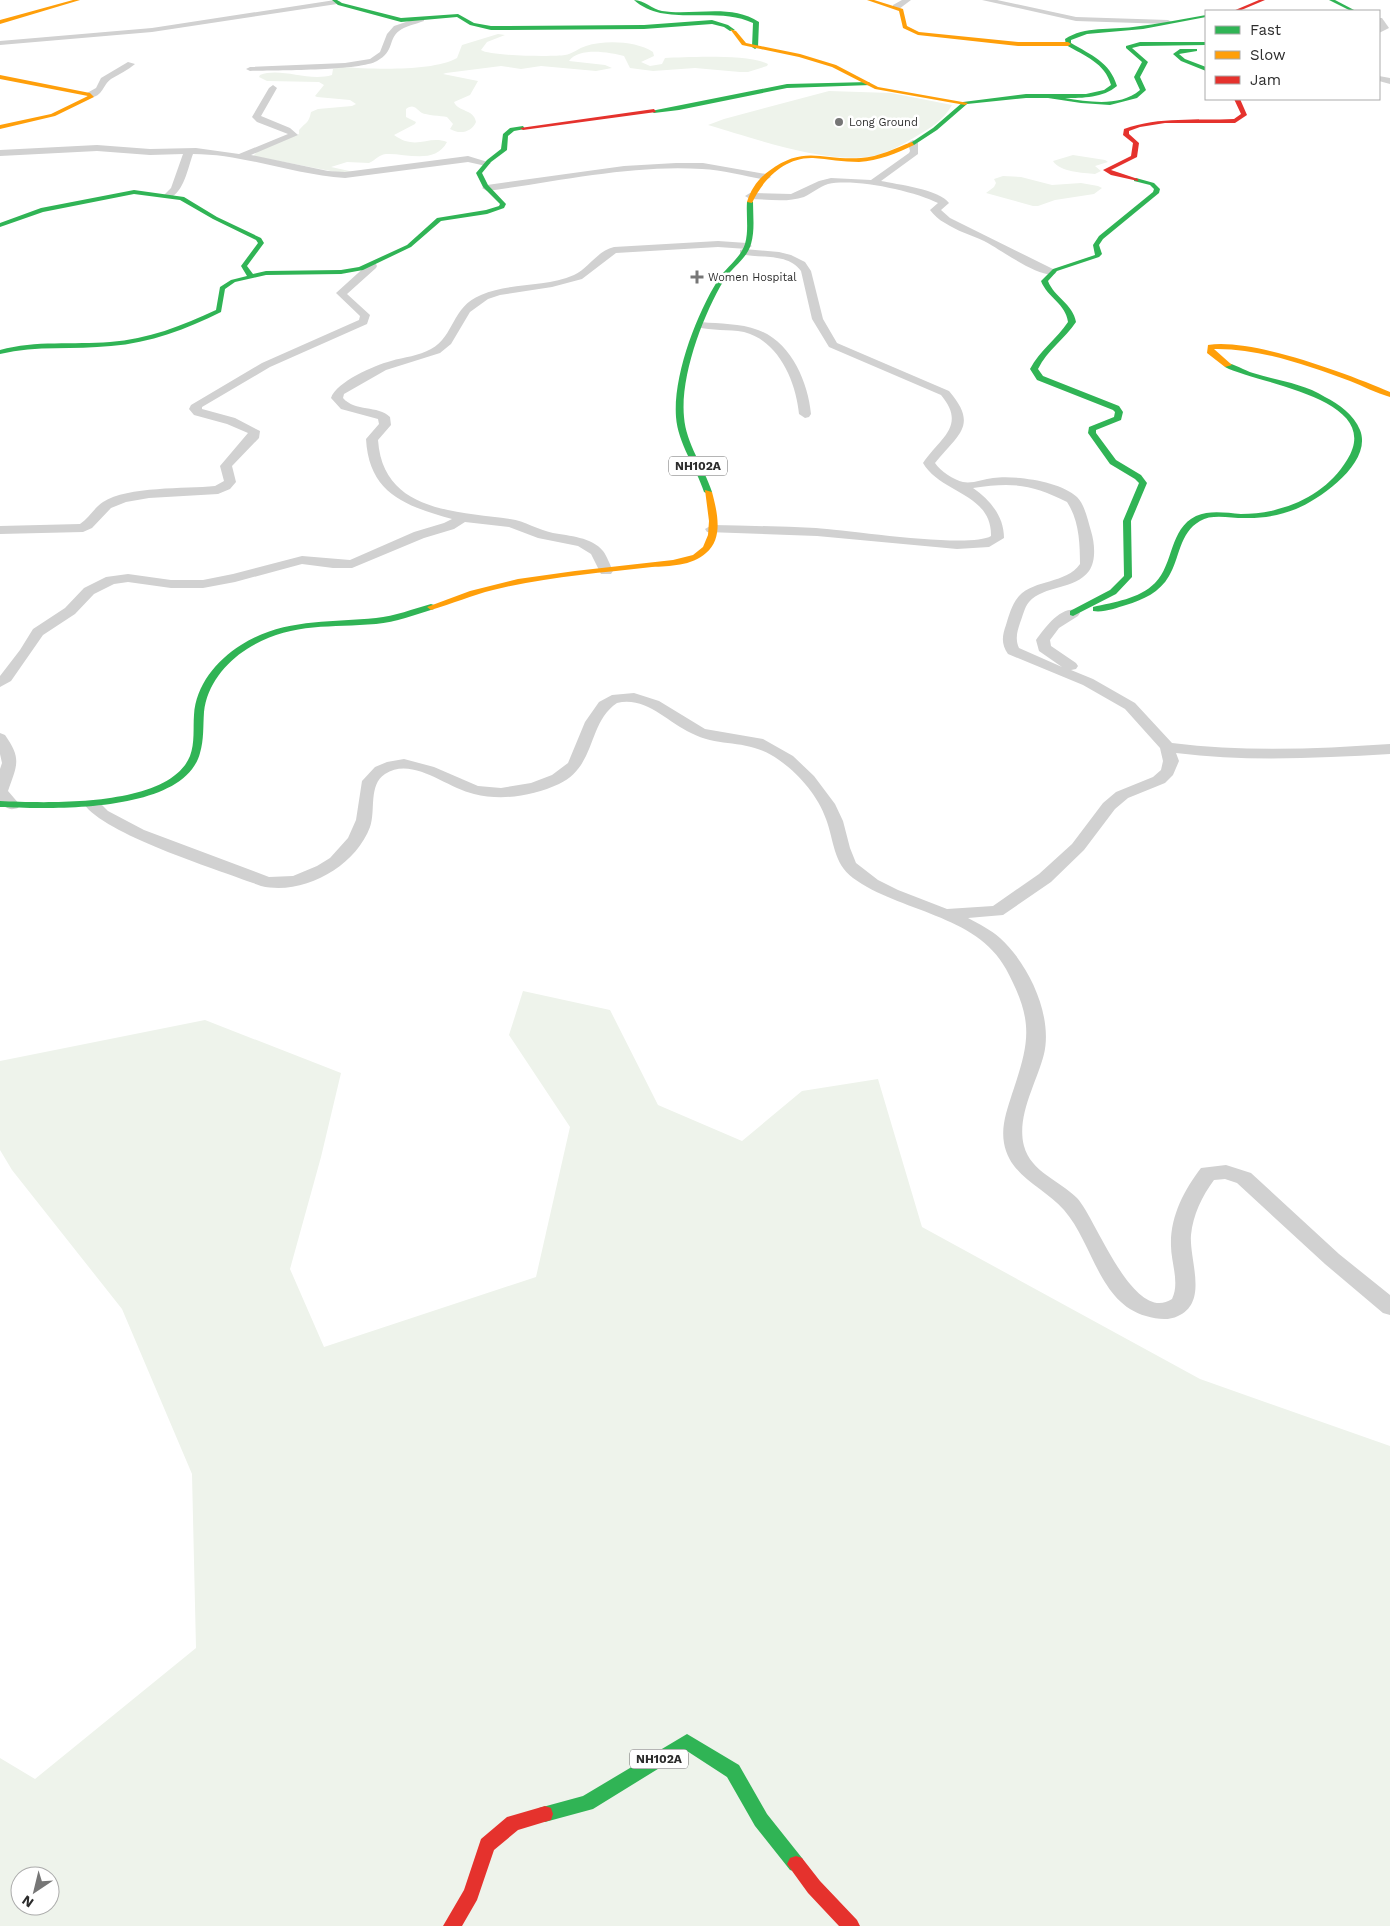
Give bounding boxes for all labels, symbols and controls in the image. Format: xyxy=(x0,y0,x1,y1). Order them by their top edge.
legend xyxy=(1205,10,1380,100)
text: Fast xyxy=(1250,21,1282,39)
text: Slow xyxy=(1250,46,1286,64)
text: Jam xyxy=(1250,71,1281,89)
marker: Long Ground xyxy=(833,116,845,128)
place label: Long Ground xyxy=(849,116,918,129)
marker: Women Hospital xyxy=(690,270,704,284)
place label: Women Hospital xyxy=(708,271,797,284)
road number: NH102A xyxy=(669,456,727,476)
road number: NH102A xyxy=(630,1750,688,1768)
north arrow xyxy=(10,1866,60,1916)
text: N xyxy=(19,1892,36,1911)

